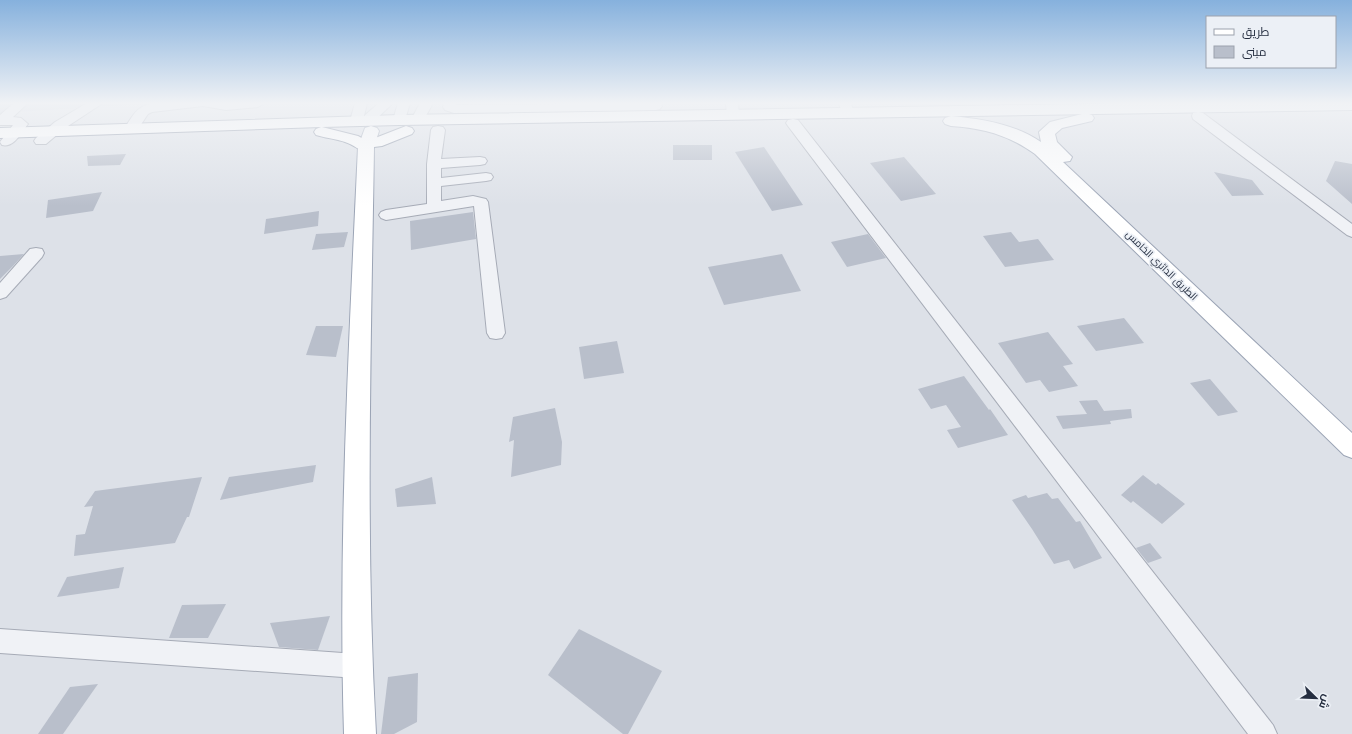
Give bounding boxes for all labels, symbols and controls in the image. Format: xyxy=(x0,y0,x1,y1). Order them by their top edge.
legend xyxy=(1206,16,1336,68)
text: طريق xyxy=(1242,24,1270,40)
text: مبنى xyxy=(1242,44,1267,60)
street label: الطريق الدائري الخامس xyxy=(1122,228,1200,304)
north arrow xyxy=(1296,678,1336,718)
text: ش xyxy=(1316,693,1334,711)

